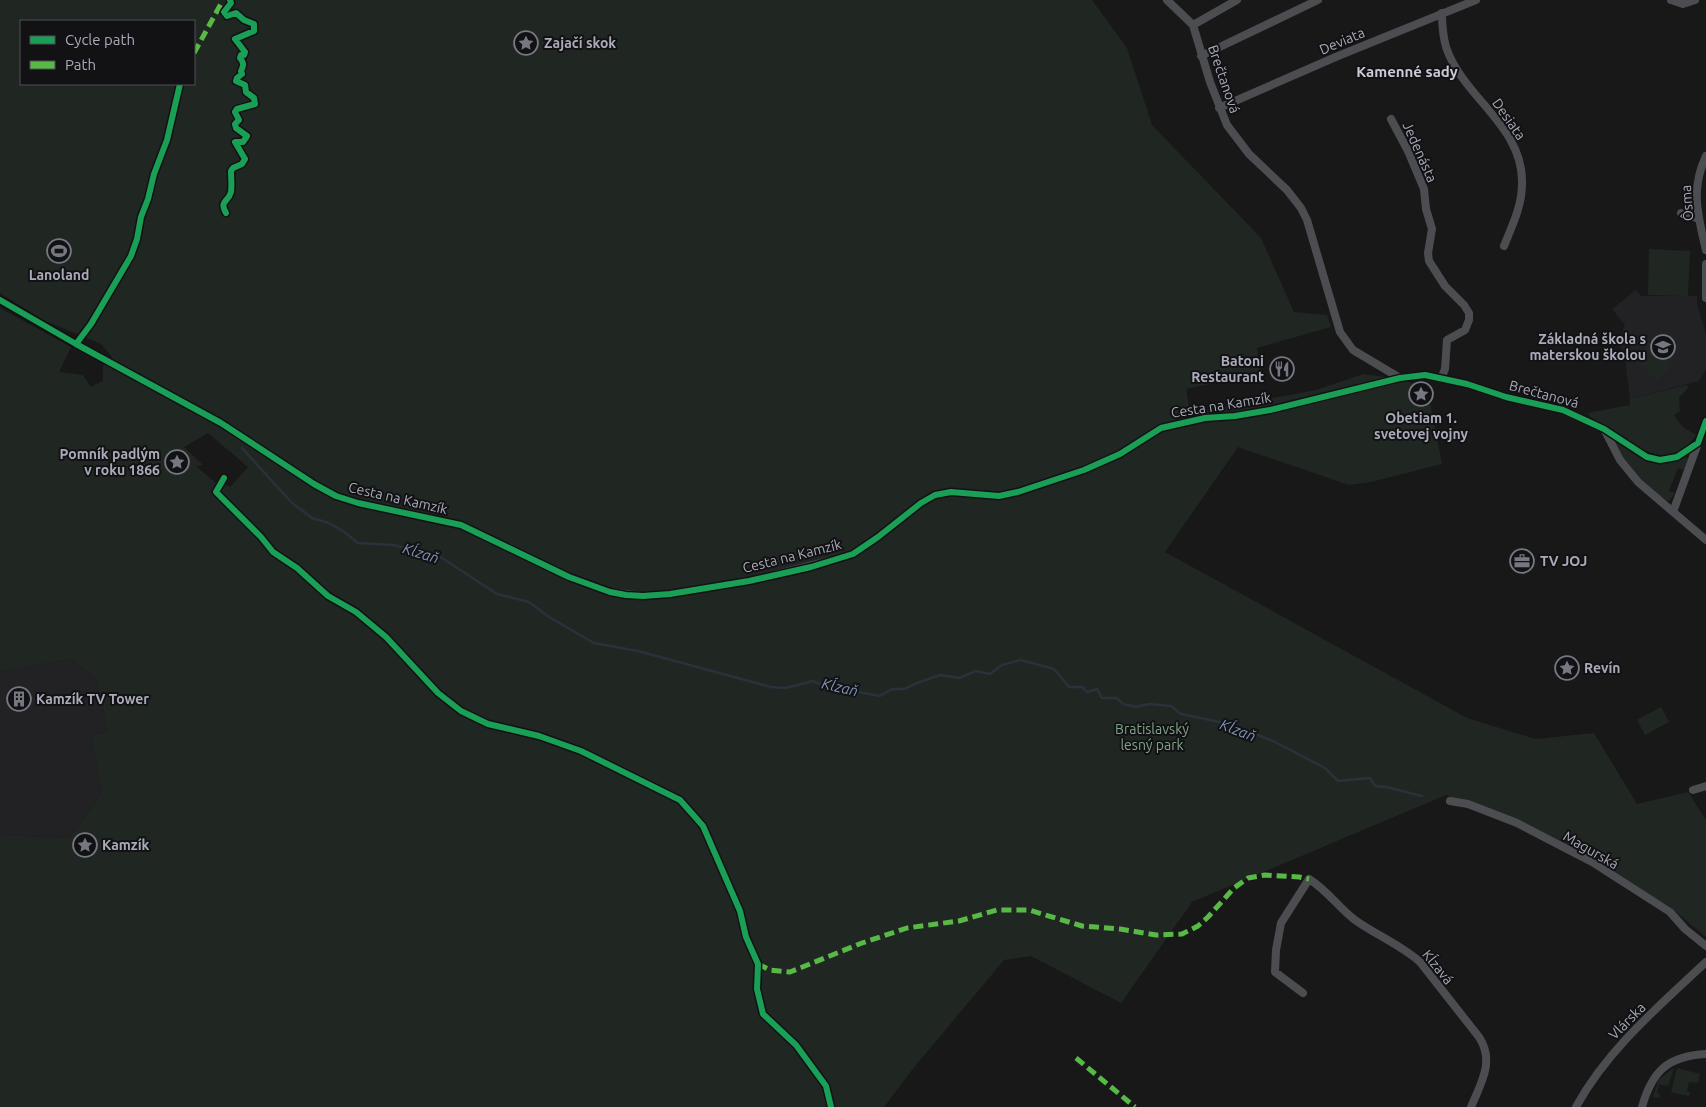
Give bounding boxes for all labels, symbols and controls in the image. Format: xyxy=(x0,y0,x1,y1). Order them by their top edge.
legend xyxy=(20,20,195,85)
street label: Deviata xyxy=(1317,24,1367,58)
place icon: Zajačí skok xyxy=(513,30,539,56)
text: Cycle path xyxy=(65,31,135,48)
place label: Zajačí skok xyxy=(544,35,616,51)
street label: Brečtanová xyxy=(1205,43,1243,115)
text: Path xyxy=(65,56,96,73)
district label: Kamenné sady xyxy=(1356,63,1458,80)
street label: Desiata xyxy=(1489,95,1529,143)
street label: Jedenásta xyxy=(1400,119,1440,185)
street label: Ôsma xyxy=(1677,184,1696,222)
sports icon: Lanoland xyxy=(46,238,72,264)
place label: Lanoland xyxy=(29,267,89,283)
place label: Základná škola s materskou školou xyxy=(1529,331,1646,363)
school or university icon: Základná škola s materskou školou xyxy=(1650,334,1676,360)
place label: Batoni Restaurant xyxy=(1191,353,1264,385)
restaurant icon: Batoni Restaurant xyxy=(1269,356,1295,382)
street label: Brečtanová xyxy=(1508,377,1580,411)
place icon: Obetiam 1. svetovej vojny xyxy=(1408,381,1434,407)
street label: Cesta na Kamzík xyxy=(1170,389,1272,421)
place label: Obetiam 1. svetovej vojny xyxy=(1374,410,1468,442)
place label: Pomník padlým v roku 1866 xyxy=(60,446,160,478)
place icon: Pomník padlým v roku 1866 xyxy=(164,449,190,475)
street label: Cesta na Kamzík xyxy=(347,479,449,517)
street label: Cesta na Kamzík xyxy=(741,536,843,576)
water label: Kĺzaň xyxy=(401,539,441,567)
office icon: TV JOJ xyxy=(1509,548,1535,574)
place label: TV JOJ xyxy=(1540,553,1587,569)
place icon: Revín xyxy=(1554,655,1580,681)
place label: Revín xyxy=(1584,660,1621,676)
water label: Kĺzaň xyxy=(820,674,860,699)
building icon: Kamzík TV Tower xyxy=(6,686,32,712)
place label: Kamzík TV Tower xyxy=(36,691,149,707)
water label: Kĺzaň xyxy=(1218,715,1259,745)
park label: Bratislavský lesný park xyxy=(1115,721,1189,753)
street label: Magurská xyxy=(1561,828,1621,872)
place icon: Kamzík xyxy=(72,832,98,858)
place label: Kamzík xyxy=(102,837,150,853)
street label: Kĺzavá xyxy=(1419,945,1458,988)
street label: Vlárska xyxy=(1605,999,1649,1043)

